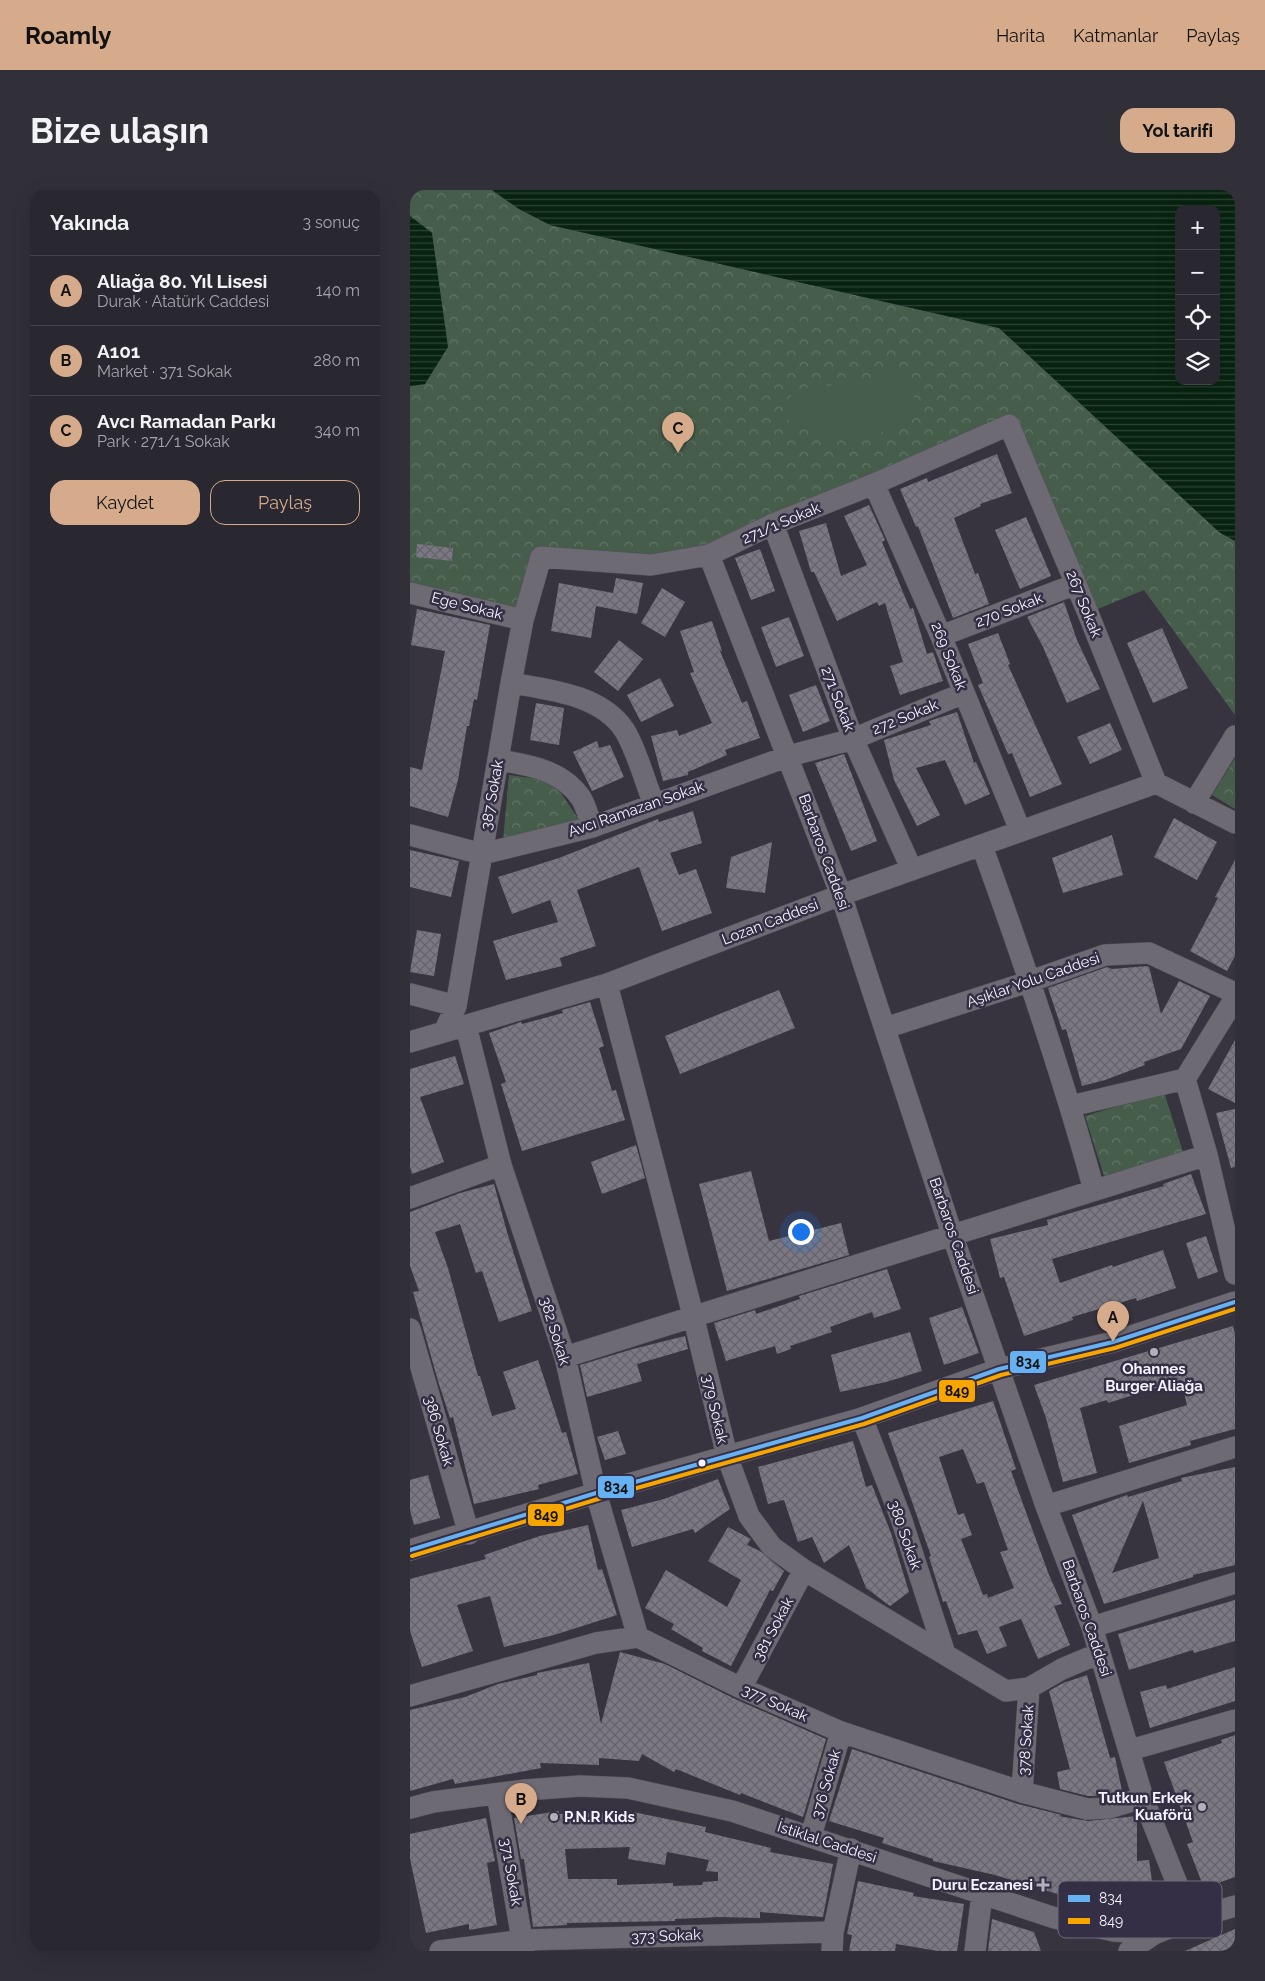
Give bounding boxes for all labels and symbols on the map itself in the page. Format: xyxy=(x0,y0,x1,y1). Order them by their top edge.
pin: C xyxy=(662,412,694,453)
street label: 271/1 Sokak xyxy=(739,498,823,548)
street label: 267 Sokak xyxy=(1062,568,1106,640)
street label: Ege Sokak xyxy=(429,588,505,624)
street label: 270 Sokak xyxy=(973,589,1045,631)
street label: 269 Sokak xyxy=(927,619,971,693)
street label: 271 Sokak xyxy=(817,664,859,734)
street label: 272 Sokak xyxy=(869,696,941,738)
street label: 387 Sokak xyxy=(477,759,507,831)
street label: Avcı Ramazan Sokak xyxy=(566,777,706,841)
street label: Barbaros Caddesi xyxy=(795,791,853,913)
street label: Lozan Caddesi xyxy=(719,895,821,949)
street label: Aşıklar Yolu Caddesi xyxy=(964,949,1102,1011)
street label: Barbaros Caddesi xyxy=(926,1175,982,1297)
your location xyxy=(788,1219,814,1245)
street label: 382 Sokak xyxy=(536,1295,574,1367)
pin: A xyxy=(1097,1301,1129,1342)
marker: Ohannes Burger Aliağa xyxy=(1148,1346,1160,1358)
line badge: 834 xyxy=(1009,1350,1047,1374)
text: 834 xyxy=(1016,1354,1040,1370)
place label: Ohannes Burger Aliağa xyxy=(1105,1360,1203,1395)
street label: 379 Sokak xyxy=(698,1373,732,1445)
line badge: 849 xyxy=(938,1379,976,1403)
text: 849 xyxy=(945,1383,969,1399)
street label: 386 Sokak xyxy=(420,1394,458,1468)
unlabelled marker xyxy=(697,1458,707,1468)
line badge: 834 xyxy=(597,1475,635,1499)
text: 834 xyxy=(604,1479,628,1495)
street label: 380 Sokak xyxy=(885,1498,925,1572)
line badge: 849 xyxy=(527,1503,565,1527)
text: 849 xyxy=(534,1507,558,1523)
street label: Barbaros Caddesi xyxy=(1059,1557,1115,1679)
street label: 381 Sokak xyxy=(749,1594,797,1664)
street label: 377 Sokak xyxy=(739,1681,811,1725)
street label: 378 Sokak xyxy=(1015,1704,1037,1776)
street label: 376 Sokak xyxy=(808,1747,844,1821)
pin: B xyxy=(505,1783,537,1824)
place label: Tutkun Erkek Kuaförü xyxy=(1098,1789,1193,1824)
marker: Tutkun Erkek Kuaförü xyxy=(1196,1801,1208,1813)
place label: P.N.R Kids xyxy=(564,1808,635,1826)
marker: P.N.R Kids xyxy=(548,1811,560,1823)
street label: İstiklal Caddesi xyxy=(775,1817,879,1867)
street label: 371 Sokak xyxy=(496,1837,526,1907)
place label: Duru Eczanesi xyxy=(932,1876,1033,1894)
marker: Duru Eczanesi xyxy=(1037,1879,1049,1891)
legend xyxy=(1058,1881,1222,1938)
text: 834 xyxy=(1099,1890,1123,1906)
text: 849 xyxy=(1099,1913,1123,1929)
street label: 373 Sokak xyxy=(631,1926,701,1946)

